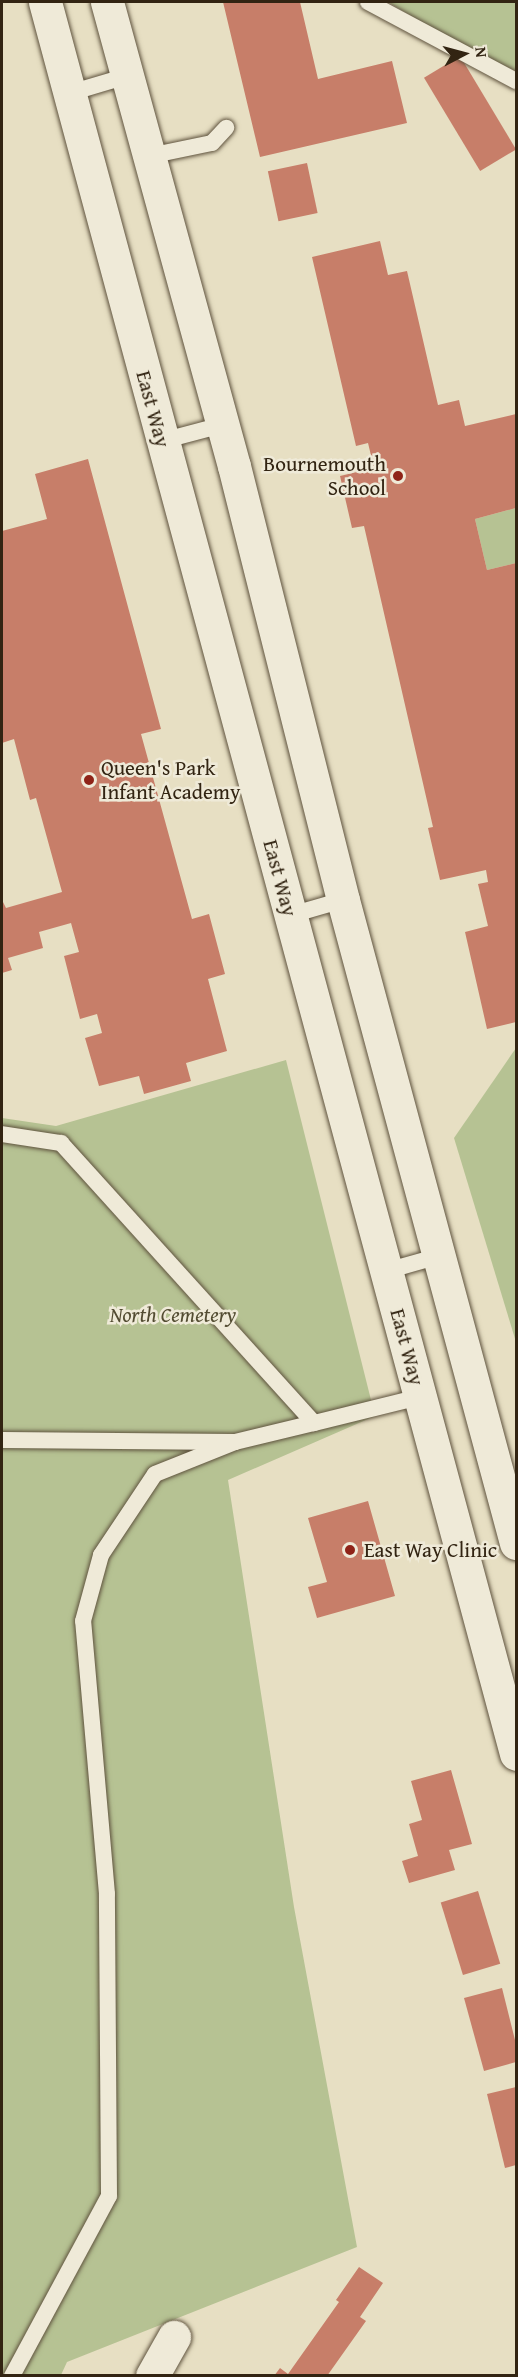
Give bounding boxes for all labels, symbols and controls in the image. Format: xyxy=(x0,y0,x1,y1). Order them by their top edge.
north arrow xyxy=(434,24,494,84)
text: N xyxy=(469,46,494,59)
street label: East Way xyxy=(131,368,175,450)
place label: Bournemouth School xyxy=(263,451,386,501)
marker: Bournemouth School xyxy=(391,469,405,483)
place label: Queen's Park Infant Academy xyxy=(101,755,240,805)
marker: Queen's Park Infant Academy xyxy=(82,773,96,787)
street label: East Way xyxy=(258,837,302,919)
park label: North Cemetery xyxy=(110,1302,236,1328)
street label: East Way xyxy=(385,1306,429,1388)
place label: East Way Clinic xyxy=(364,1537,497,1563)
marker: East Way Clinic xyxy=(341,1541,359,1559)

